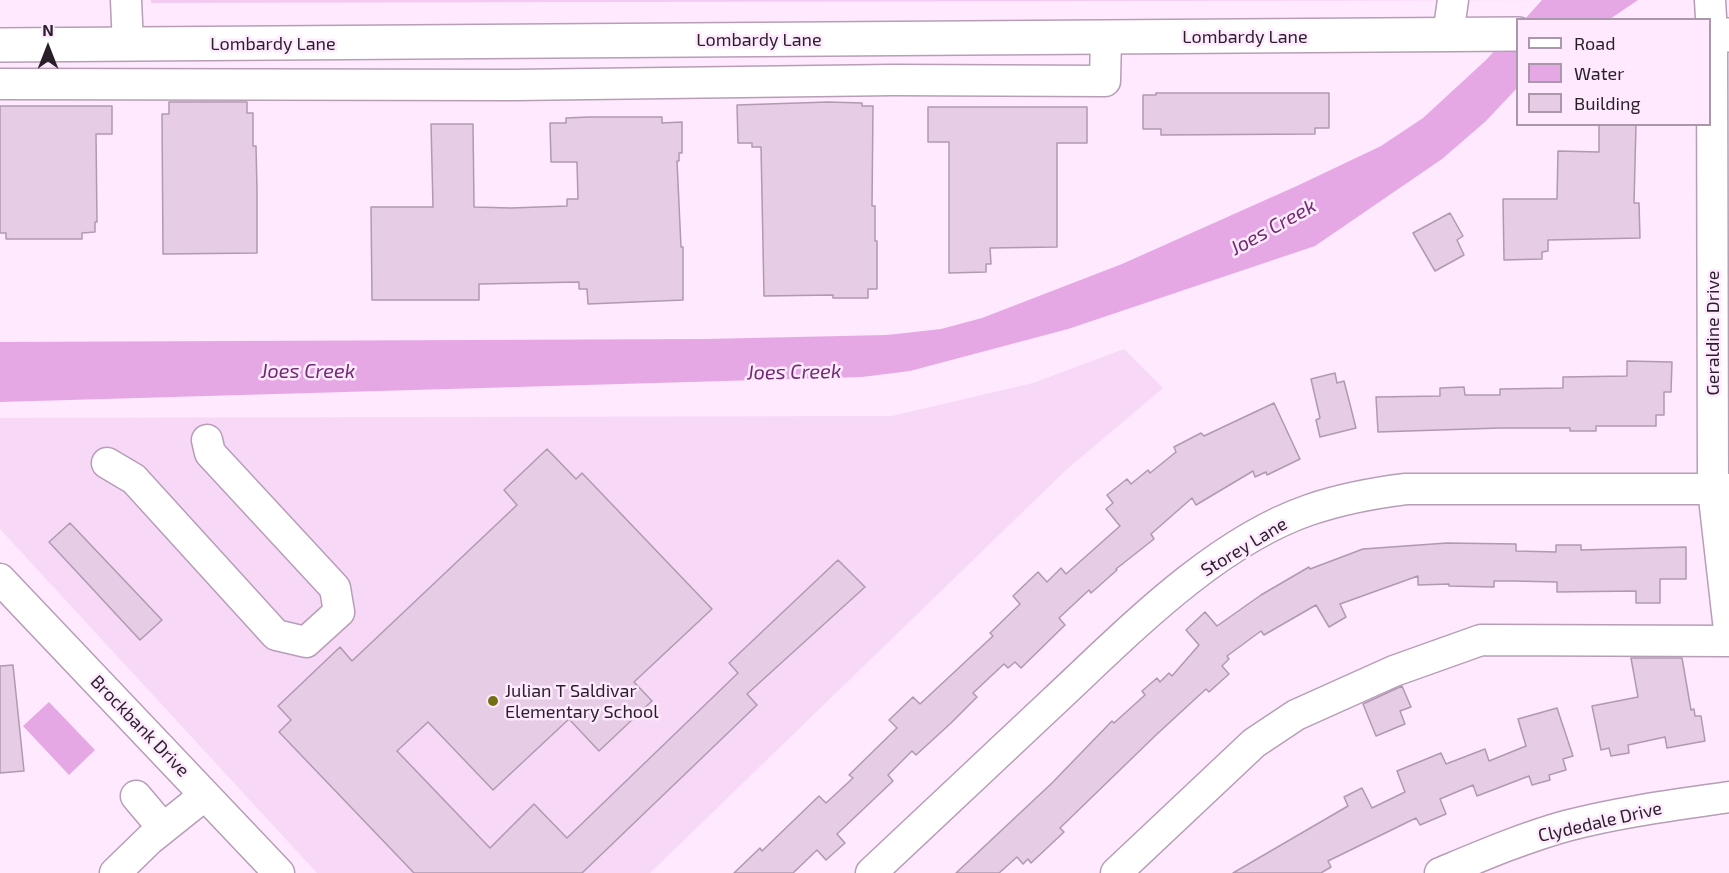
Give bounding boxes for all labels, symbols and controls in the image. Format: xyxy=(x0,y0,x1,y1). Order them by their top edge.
north arrow xyxy=(18,18,78,78)
legend xyxy=(1516,18,1711,126)
text: N xyxy=(42,20,54,39)
street label: Lombardy Lane xyxy=(1182,26,1308,48)
street label: Lombardy Lane xyxy=(696,29,822,51)
text: Road xyxy=(1574,32,1615,54)
street label: Lombardy Lane xyxy=(210,33,336,55)
text: Water xyxy=(1574,62,1624,84)
text: Building xyxy=(1574,92,1641,114)
water label: Joes Creek xyxy=(1226,194,1320,260)
street label: Geraldine Drive xyxy=(1702,270,1724,396)
water label: Joes Creek xyxy=(261,359,355,383)
water label: Joes Creek xyxy=(747,359,841,385)
street label: Storey Lane xyxy=(1197,513,1291,581)
street label: Brockbank Drive xyxy=(86,671,194,781)
place label: Julian T Saldivar Elementary School xyxy=(505,680,659,722)
marker: Julian T Saldivar Elementary School xyxy=(486,694,500,708)
street label: Clydedale Drive xyxy=(1536,797,1664,847)

